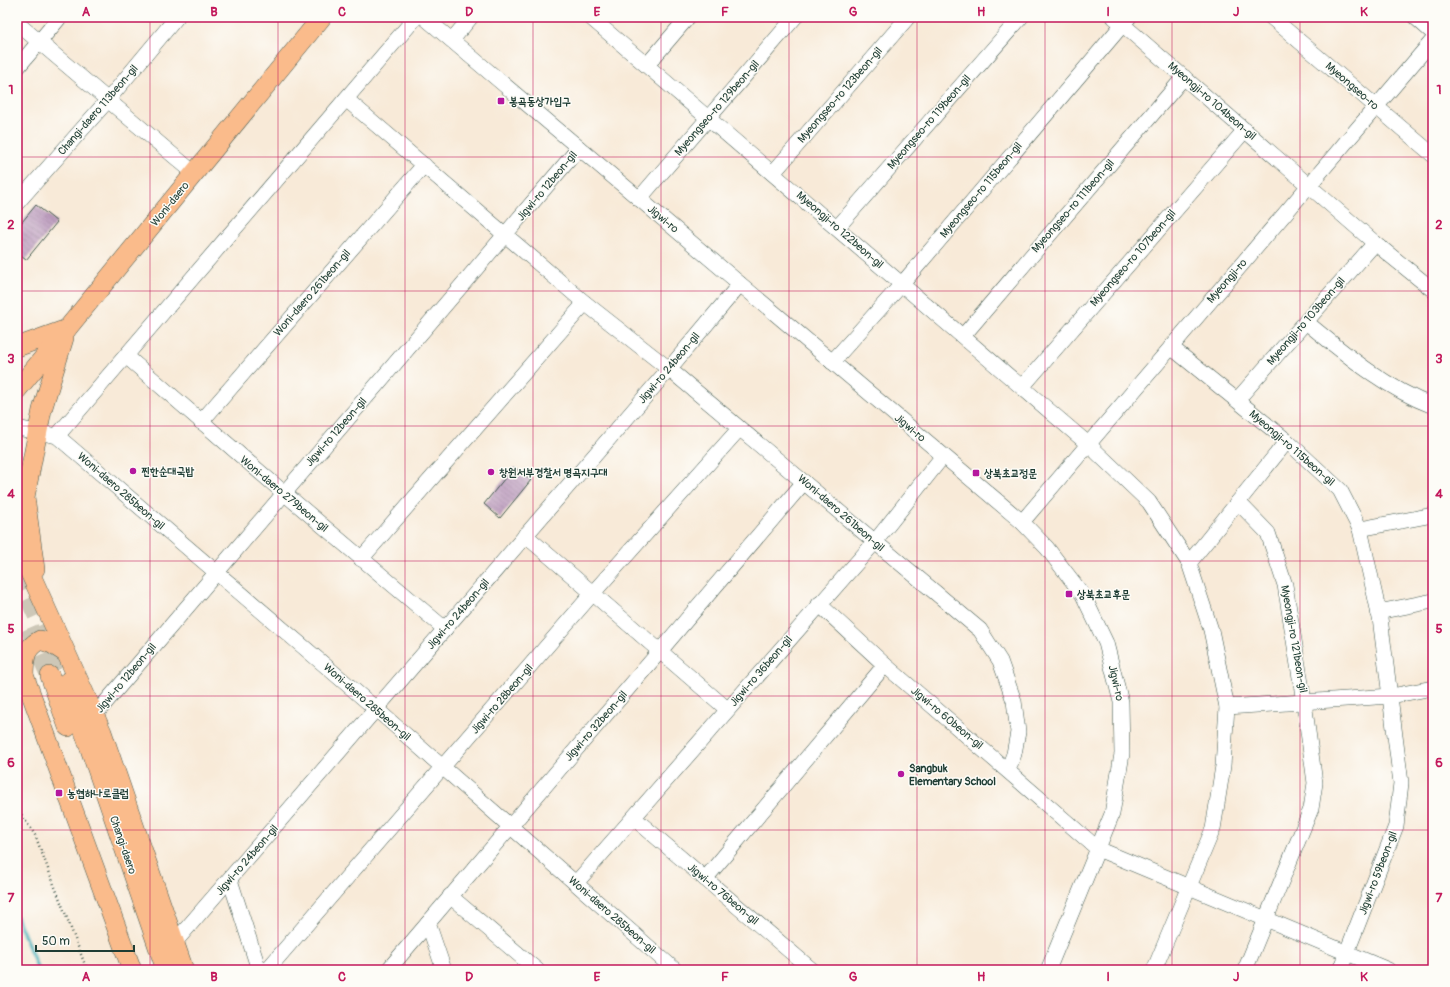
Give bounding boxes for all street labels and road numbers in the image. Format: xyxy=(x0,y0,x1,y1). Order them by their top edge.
street label: Myeongseo-ro 123beon-gil xyxy=(795,45,885,145)
street label: Myeongseo-ro 129beon-gil xyxy=(672,58,762,158)
street label: Myeongji-ro 104beon-gil xyxy=(1165,59,1259,143)
street label: Myeongseo-ro xyxy=(1323,59,1381,113)
street label: Changi-daero 113beon-gil xyxy=(55,62,141,158)
street label: Myeongseo-ro 119beon-gil xyxy=(885,72,973,172)
street label: Myeongseo-ro 115beon-gil xyxy=(937,140,1025,240)
street label: Jigwi-ro 12beon-gil xyxy=(514,149,580,223)
street label: Myeongseo-ro 111beon-gil xyxy=(1029,157,1117,255)
street label: Woni-daero xyxy=(148,179,192,229)
street label: Myeongji-ro 122beon-gil xyxy=(794,189,886,271)
street label: Jigwi-ro xyxy=(645,202,681,236)
street label: Myeongseo-ro 107beon-gil xyxy=(1088,207,1178,309)
street label: Woni-daero 261beon-gil xyxy=(271,247,353,339)
street label: Myeongji-ro xyxy=(1204,256,1250,306)
street label: Myeongji-ro 103beon-gil xyxy=(1264,274,1348,368)
street label: Jigwi-ro 24beon-gil xyxy=(635,330,703,406)
street label: Jigwi-ro 12beon-gil xyxy=(303,395,369,469)
street label: Myeongji-ro 115beon-gil xyxy=(1247,407,1337,489)
street label: Jigwi-ro xyxy=(892,411,928,445)
street label: Woni-daero 285beon-gil xyxy=(75,450,167,532)
street label: Woni-daero 279beon-gil xyxy=(237,453,331,535)
street label: Woni-daero 261beon-gil xyxy=(795,472,887,554)
street label: Jigwi-ro 24beon-gil xyxy=(424,576,492,652)
street label: Myeongji-ro 121beon-gil xyxy=(1278,584,1310,694)
street label: Jigwi-ro 36beon-gil xyxy=(727,633,795,709)
street label: Jigwi-ro 12beon-gil xyxy=(93,641,159,715)
street label: Woni-daero 285beon-gil xyxy=(321,661,413,743)
street label: Jigwi-ro 28beon-gil xyxy=(468,661,536,737)
street label: Jigwi-ro xyxy=(1106,664,1126,702)
street label: Jigwi-ro 60beon-gil xyxy=(908,684,986,752)
street label: Jigwi-ro 32beon-gil xyxy=(562,688,630,764)
street label: Changi-daero xyxy=(107,814,139,876)
street label: Jigwi-ro 24beon-gil xyxy=(213,822,281,898)
street label: Jigwi-ro 59beon-gil xyxy=(1356,830,1400,916)
street label: Jigwi-ro 76beon-gil xyxy=(685,861,761,927)
street label: Woni-daero 285beon-gil xyxy=(566,874,658,956)

